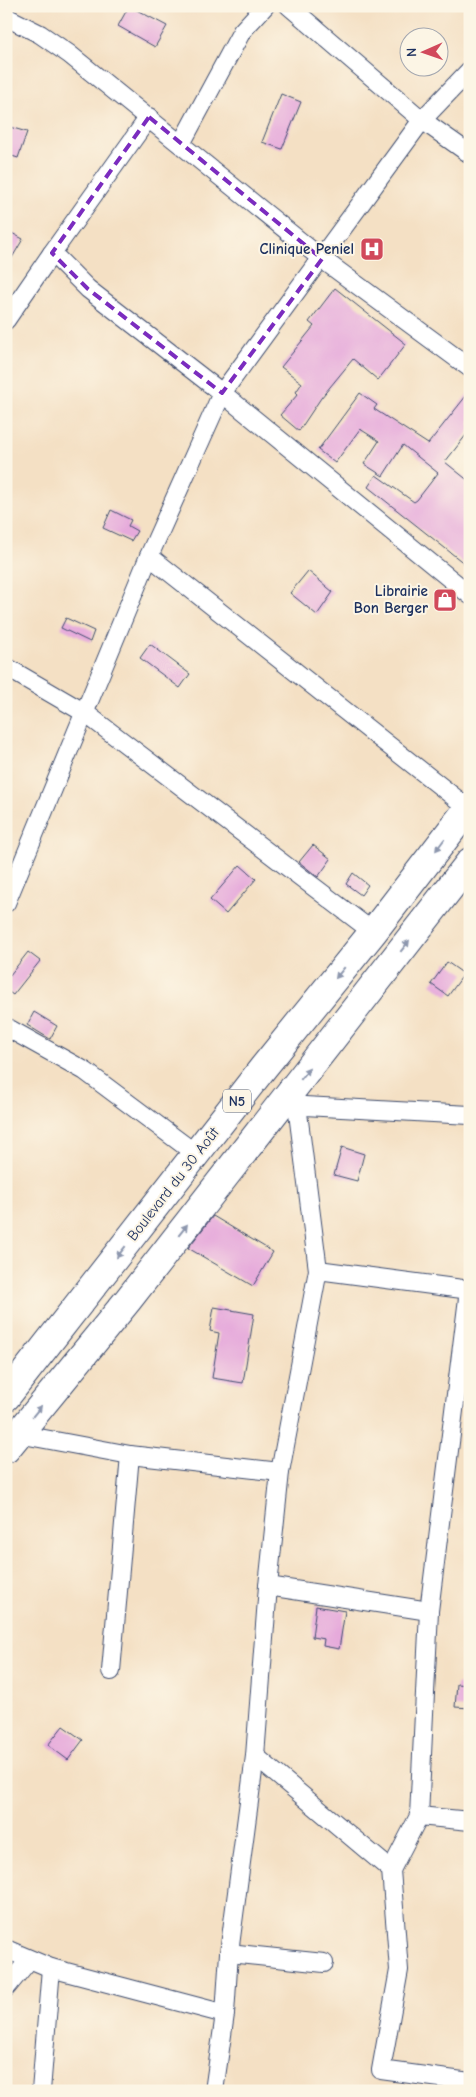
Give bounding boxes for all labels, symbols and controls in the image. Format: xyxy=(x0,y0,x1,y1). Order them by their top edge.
north arrow xyxy=(398,28,448,78)
text: N xyxy=(403,48,420,57)
hospital icon: Clinique Peniel xyxy=(359,236,385,262)
place label: Clinique Peniel xyxy=(260,240,354,258)
place label: Librairie Bon Berger xyxy=(354,582,428,617)
shop icon: Librairie Bon Berger xyxy=(432,587,458,613)
one-way arrow xyxy=(435,838,445,852)
one-way arrow xyxy=(399,940,410,953)
one-way arrow xyxy=(335,966,346,979)
one-way arrow xyxy=(300,1068,310,1081)
road number: N5 xyxy=(223,1090,251,1112)
street label: Boulevard du 30 Août xyxy=(123,1123,223,1244)
one-way arrow xyxy=(178,1223,188,1237)
one-way arrow xyxy=(115,1245,126,1258)
one-way arrow xyxy=(32,1405,43,1418)

